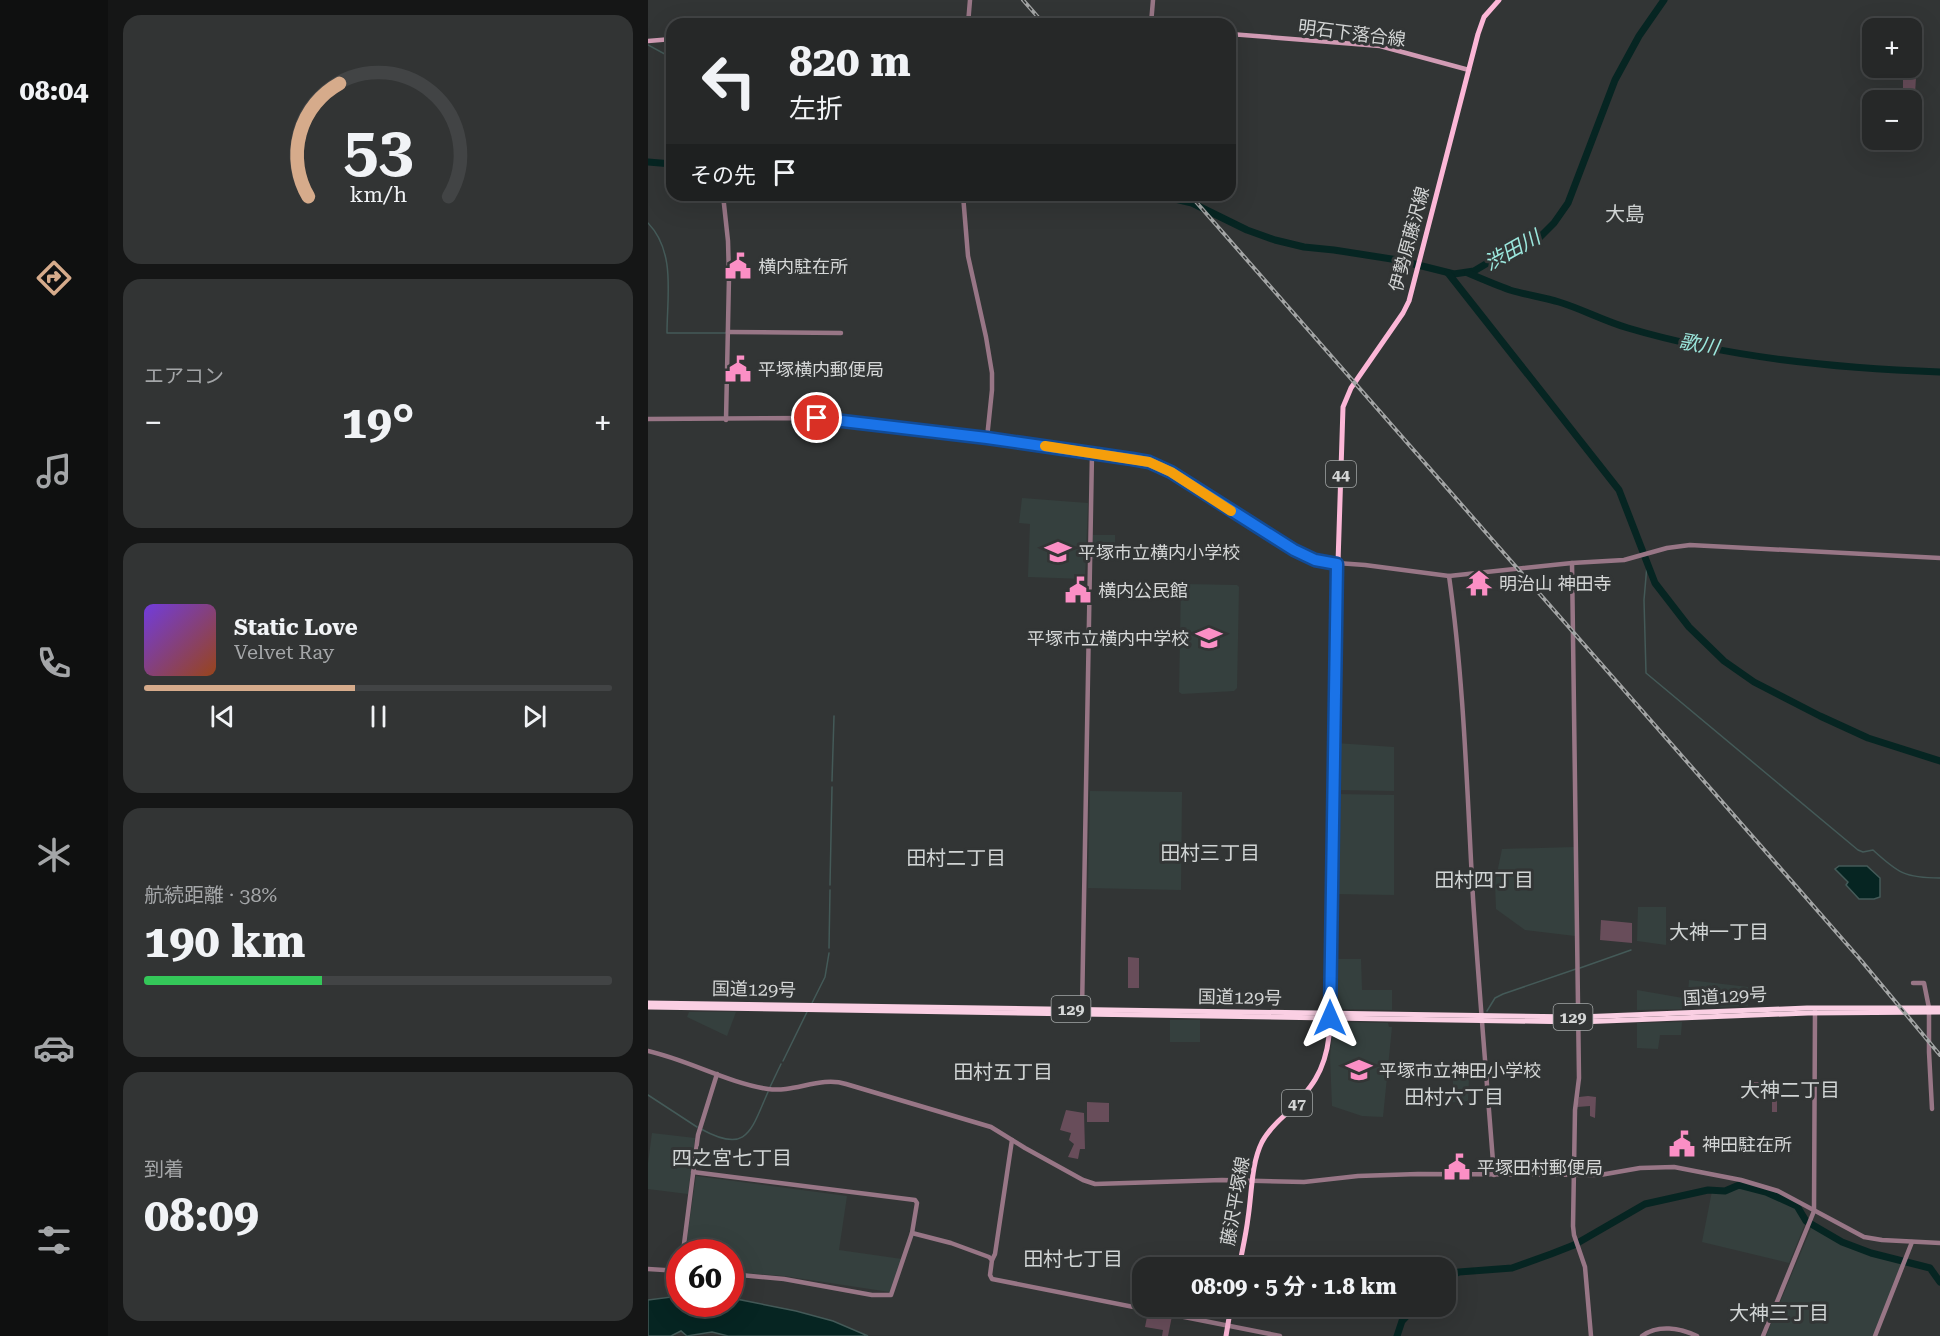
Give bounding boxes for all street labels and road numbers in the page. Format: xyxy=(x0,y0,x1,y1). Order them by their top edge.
street label: 明石下落合線 xyxy=(1297,16,1407,50)
street label: 伊勢原藤沢線 xyxy=(1385,184,1433,294)
road number: 44 xyxy=(1326,461,1356,487)
street label: 国道129号 xyxy=(712,978,796,1000)
street label: 国道129号 xyxy=(1682,983,1768,1009)
street label: 国道129号 xyxy=(1198,986,1282,1008)
road number: 129 xyxy=(1052,996,1090,1022)
road number: 129 xyxy=(1554,1004,1592,1030)
road number: 47 xyxy=(1282,1090,1312,1116)
street label: 藤沢平塚線 xyxy=(1217,1155,1253,1247)

